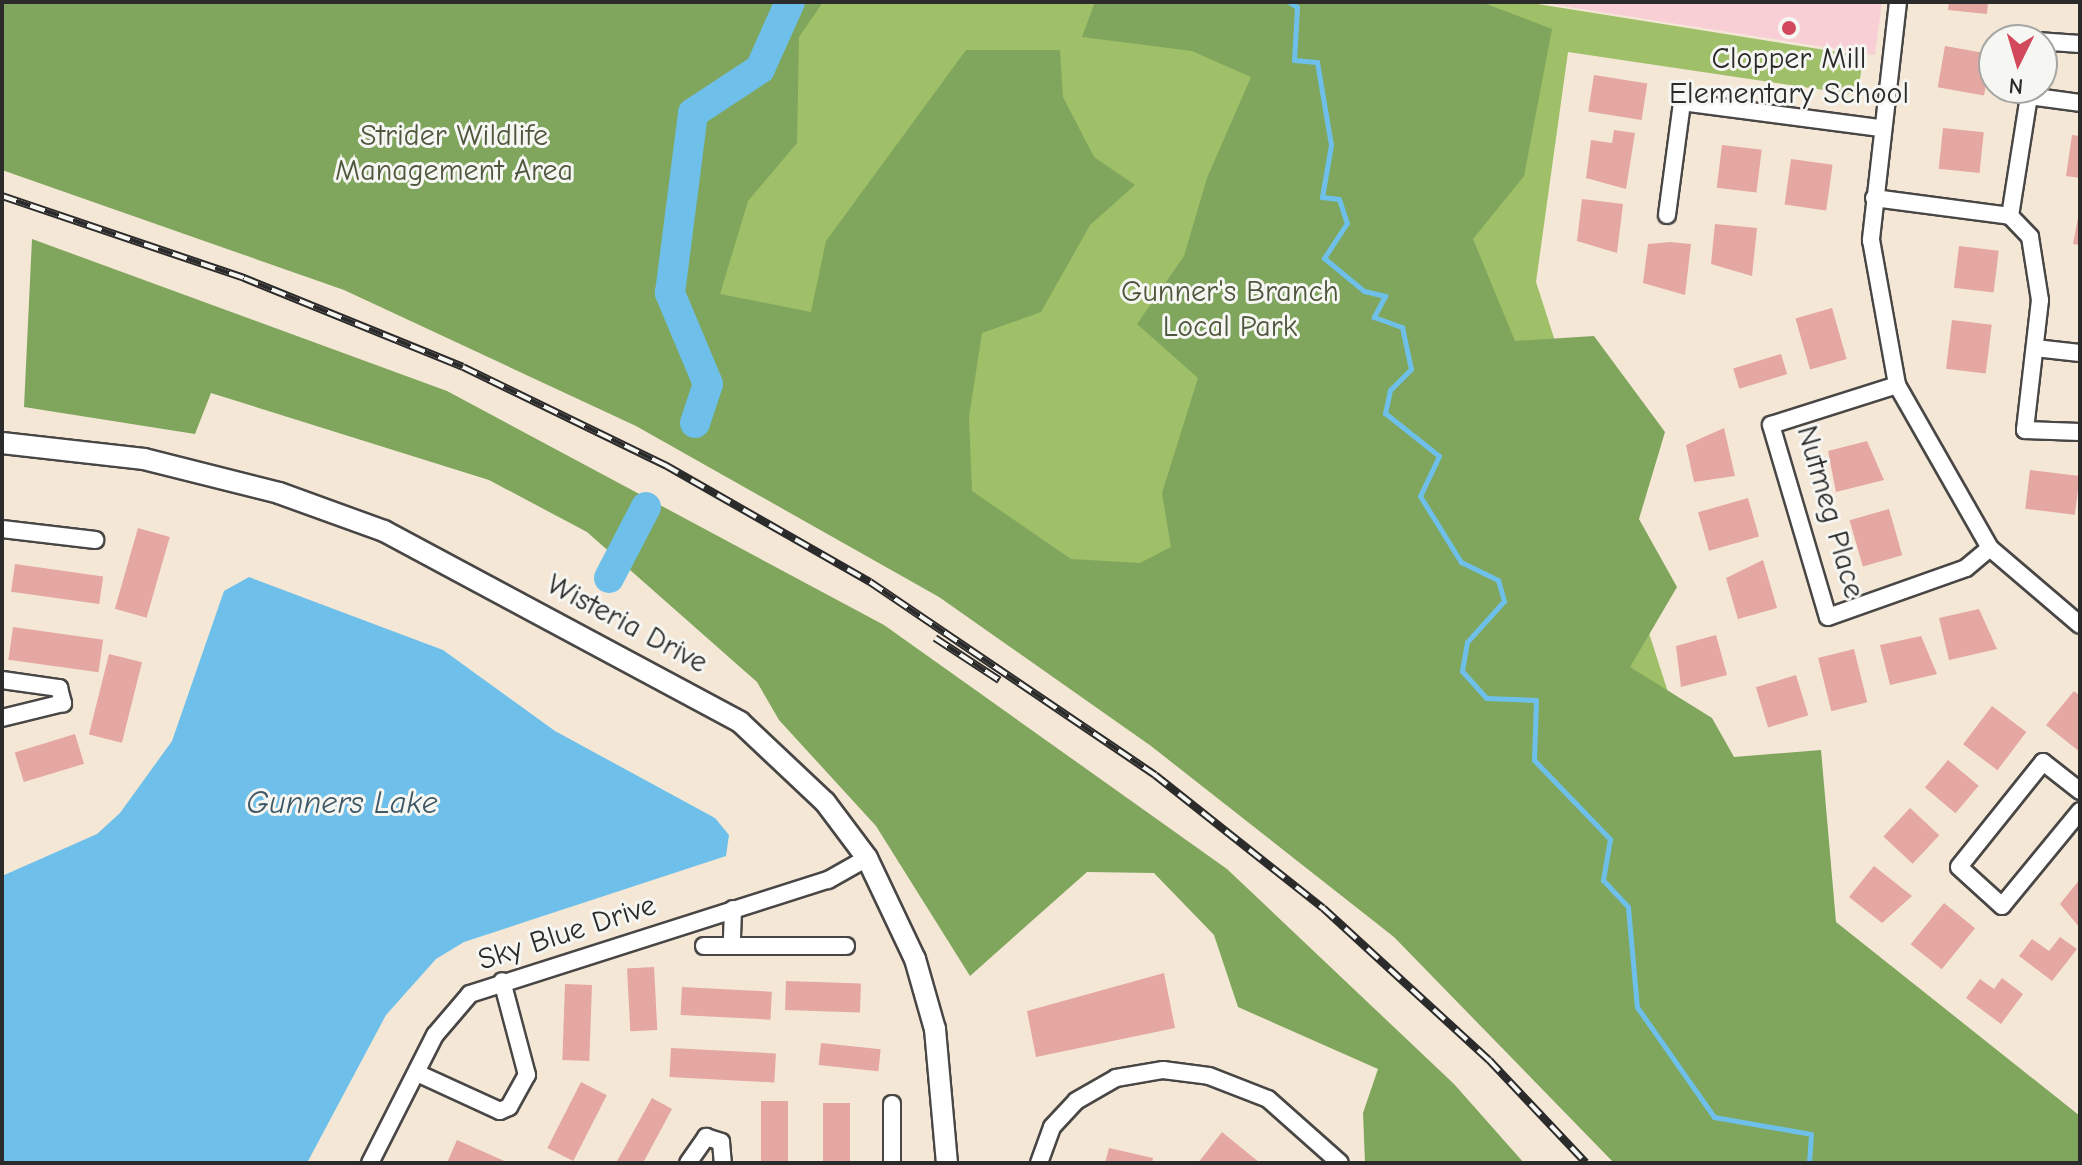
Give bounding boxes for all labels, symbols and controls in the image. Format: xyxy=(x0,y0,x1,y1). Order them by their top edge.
marker: Clopper Mill Elementary School xyxy=(1780,19,1798,37)
north arrow xyxy=(1978,24,2058,104)
place label: Clopper Mill Elementary School xyxy=(1669,41,1909,112)
text: N xyxy=(2008,72,2024,99)
park label: Strider Wildlife Management Area xyxy=(335,118,573,188)
park label: Gunner's Branch Local Park xyxy=(1121,274,1339,344)
street label: Nutmeg Place xyxy=(1788,422,1872,602)
street label: Wisteria Drive xyxy=(540,567,714,681)
water label: Gunners Lake xyxy=(246,784,438,822)
street label: Sky Blue Drive xyxy=(474,887,660,979)

